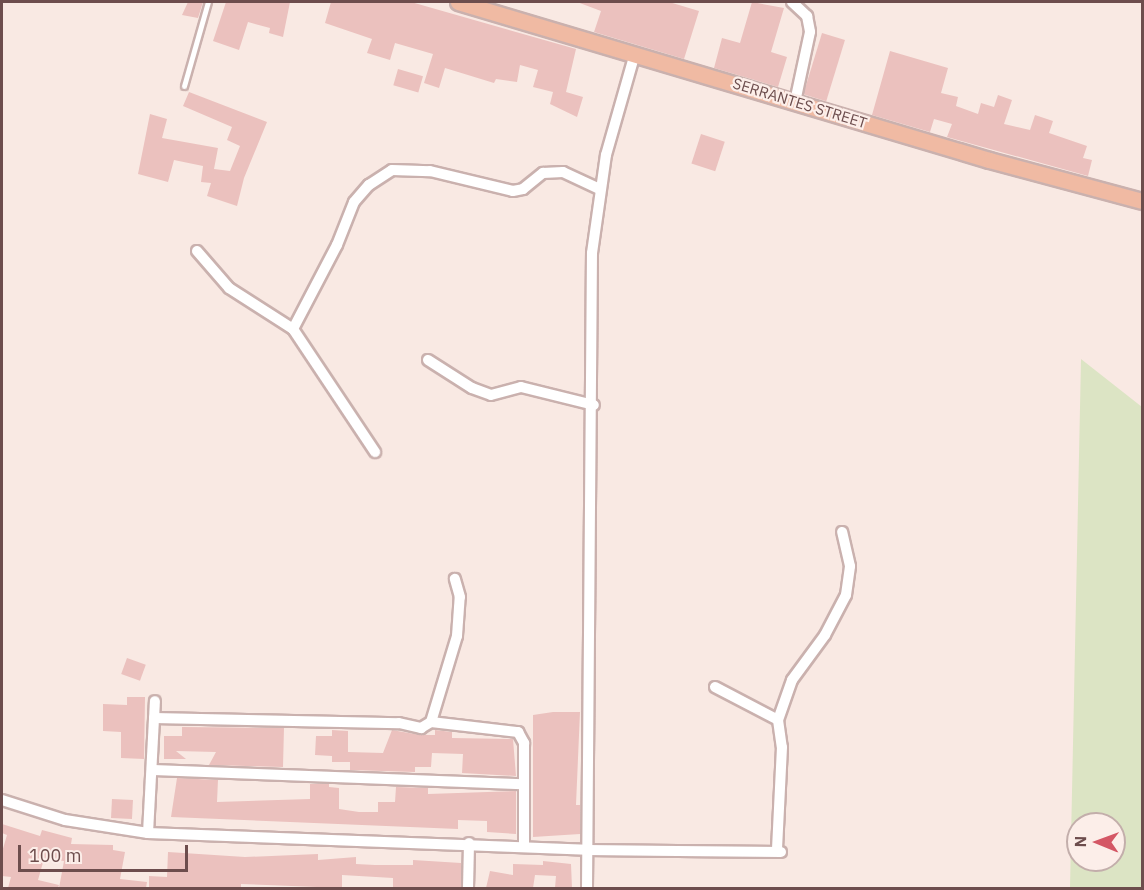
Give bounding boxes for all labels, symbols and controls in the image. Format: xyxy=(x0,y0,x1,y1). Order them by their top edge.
street label: SERRANTES STREET xyxy=(731,74,869,132)
north arrow xyxy=(1066,812,1126,872)
scale bar xyxy=(21,833,190,871)
text: N xyxy=(1070,836,1090,848)
text: 100 m xyxy=(29,844,81,867)

